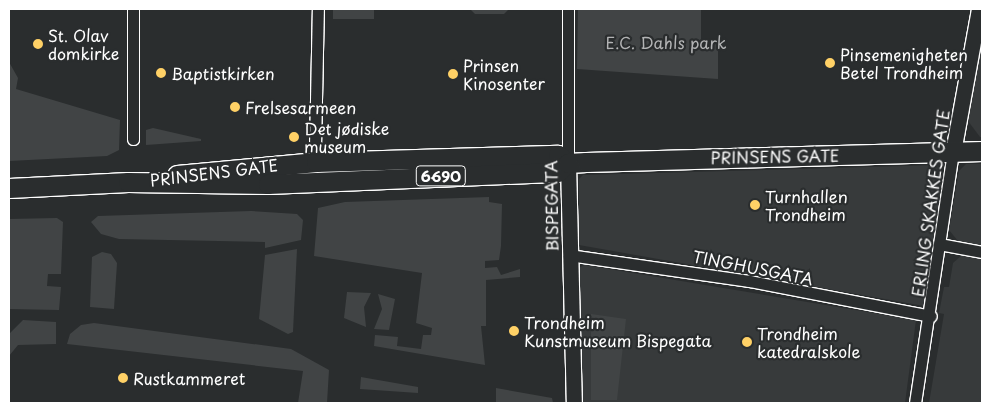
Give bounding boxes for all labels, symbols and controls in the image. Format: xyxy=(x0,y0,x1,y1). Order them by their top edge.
place label: St. Olav domkirke xyxy=(48,25,119,63)
park label: E.C. Dahls park xyxy=(605,32,727,52)
marker: St. Olav domkirke xyxy=(32,38,44,50)
place label: Pinsemenigheten Betel Trondheim xyxy=(840,44,968,82)
place label: Prinsen Kinosenter xyxy=(463,55,545,93)
marker: Pinsemenigheten Betel Trondheim xyxy=(824,57,836,69)
place label: Baptistkirken xyxy=(171,63,275,83)
marker: Baptistkirken xyxy=(155,67,167,79)
marker: Prinsen Kinosenter xyxy=(447,68,459,80)
place label: Frelsesarmeen xyxy=(245,97,356,117)
marker: Frelsesarmeen xyxy=(229,101,241,113)
street label: ERLING SKAKKES GATE xyxy=(907,107,953,299)
place label: Det jødiske museum xyxy=(304,118,390,156)
marker: Det jødiske museum xyxy=(288,131,300,143)
street label: PRINSENS GATE xyxy=(709,145,841,167)
street label: PRINSENS GATE xyxy=(147,154,281,190)
street label: BISPEGATA xyxy=(541,160,561,252)
road number: 6690 xyxy=(415,164,467,188)
place label: Turnhallen Trondheim xyxy=(765,186,848,224)
marker: Turnhallen Trondheim xyxy=(749,199,761,211)
street label: TINGHUSGATA xyxy=(691,246,815,288)
place label: Trondheim Kunstmuseum Bispegata xyxy=(524,312,711,350)
place label: Trondheim katedralskole xyxy=(757,323,860,361)
marker: Trondheim Kunstmuseum Bispegata xyxy=(508,325,520,337)
marker: Trondheim katedralskole xyxy=(741,336,753,348)
place label: Rustkammeret xyxy=(133,368,245,388)
marker: Rustkammeret xyxy=(117,372,129,384)

